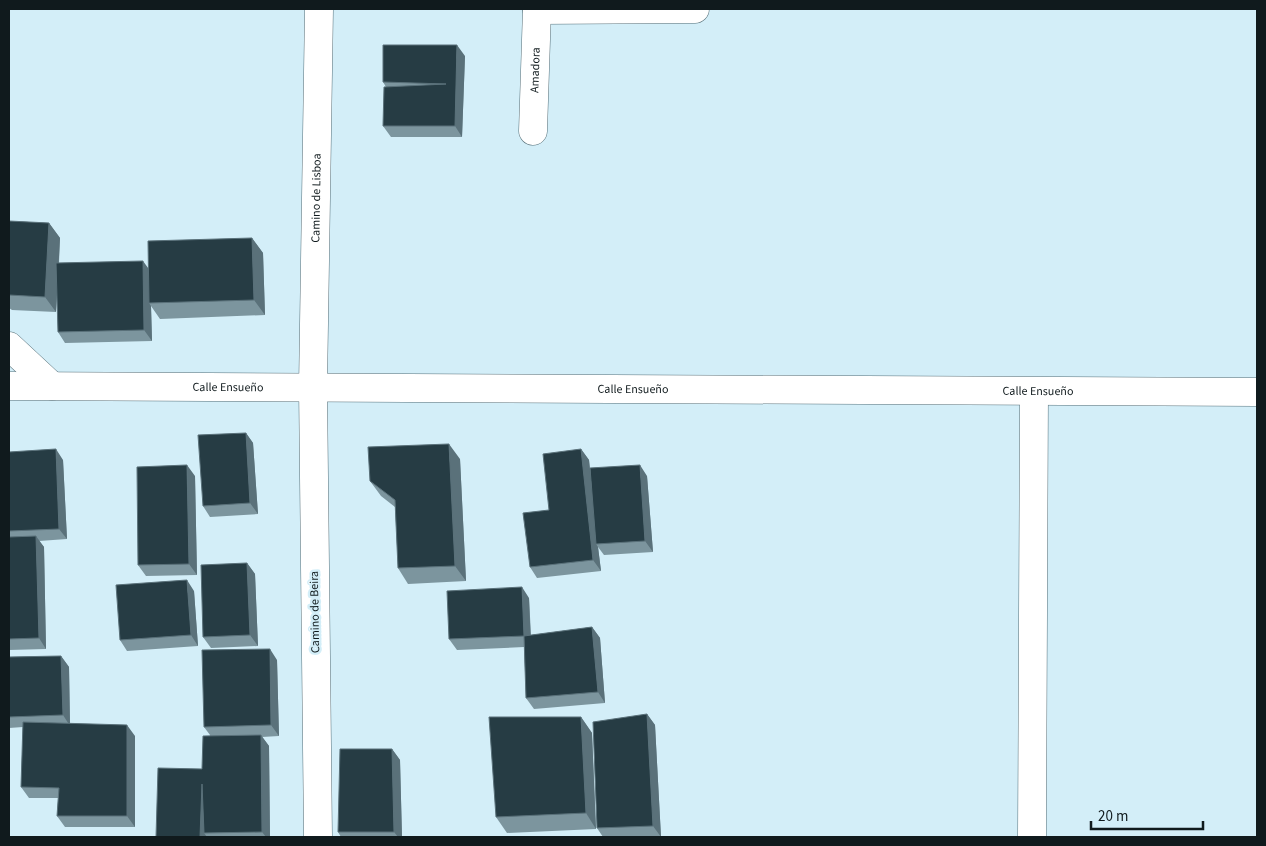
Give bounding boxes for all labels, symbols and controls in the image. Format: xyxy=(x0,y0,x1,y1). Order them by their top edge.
street label: Amadora xyxy=(526,47,544,93)
street label: Camino de Lisboa xyxy=(307,153,325,243)
street label: Calle Ensueño xyxy=(192,378,263,396)
street label: Calle Ensueño xyxy=(597,380,668,398)
street label: Calle Ensueño xyxy=(1002,382,1073,400)
street label: Camino de Beira xyxy=(306,571,324,653)
scale bar xyxy=(1091,798,1204,830)
text: 20 m xyxy=(1098,806,1128,827)

